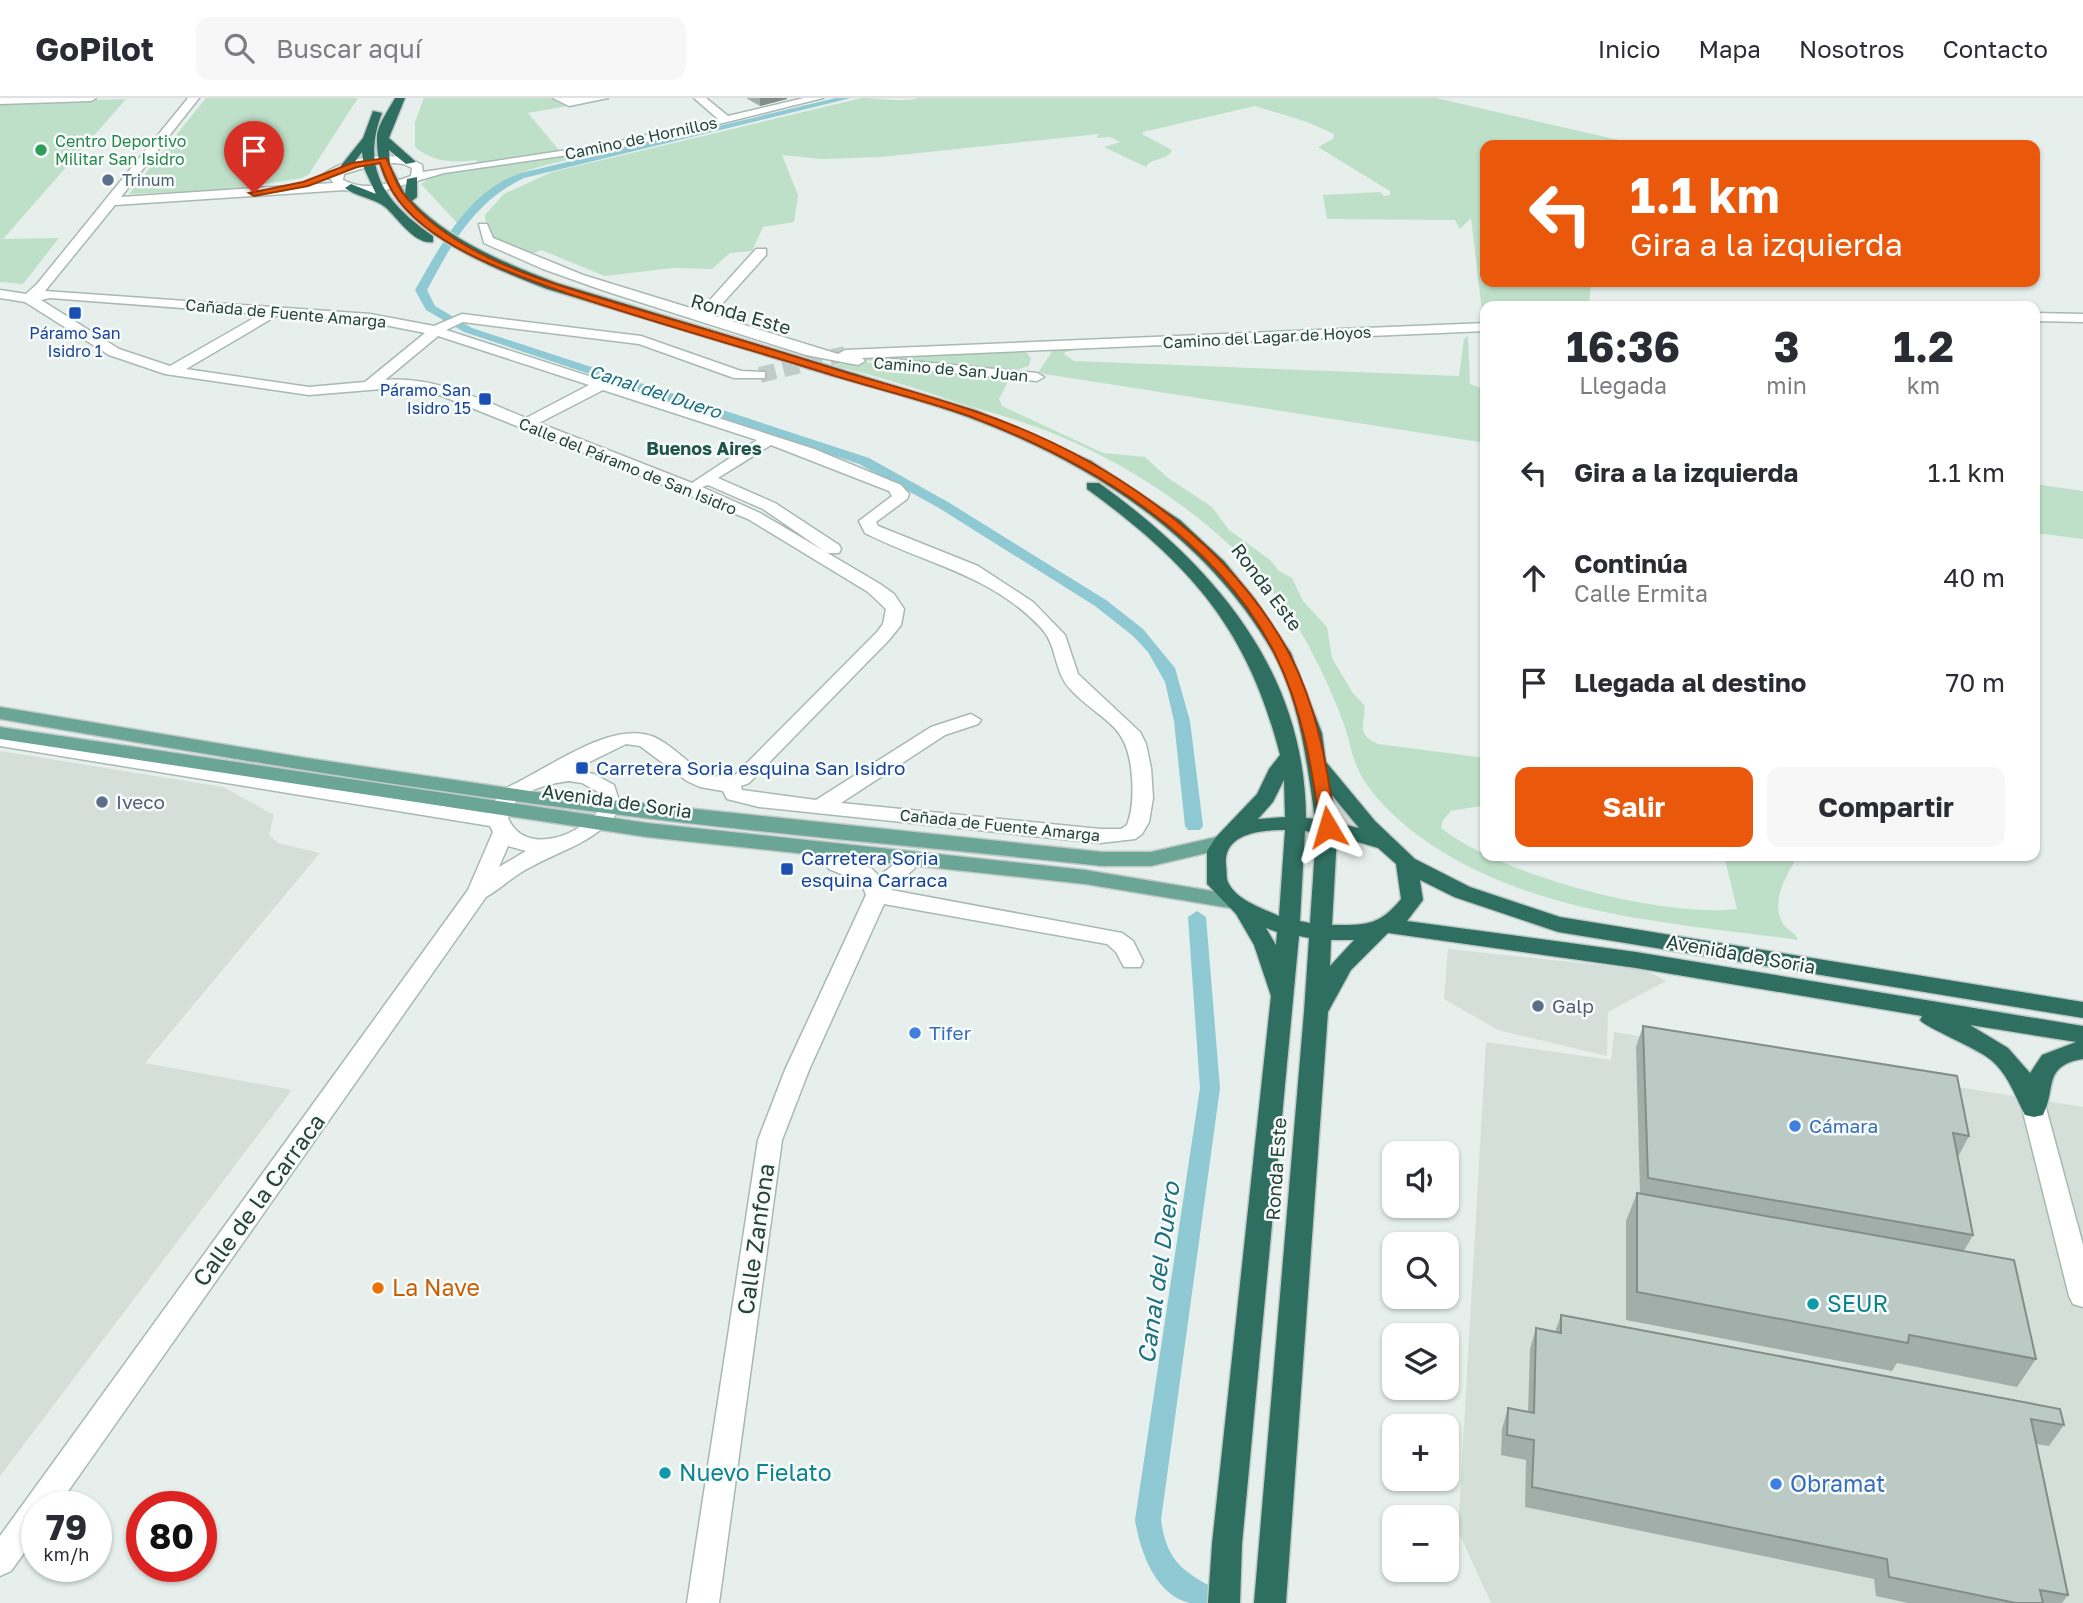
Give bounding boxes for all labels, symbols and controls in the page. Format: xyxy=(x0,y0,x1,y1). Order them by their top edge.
search box xyxy=(196,17,686,80)
text: GoPilot xyxy=(35,29,154,68)
icon: search xyxy=(220,29,258,67)
text: Buscar aquí xyxy=(276,33,422,64)
text: Inicio xyxy=(1598,34,1660,63)
text: Mapa xyxy=(1698,34,1761,63)
text: Nosotros xyxy=(1799,34,1905,63)
text: Contacto xyxy=(1943,34,2048,63)
street label: Camino de Hornillos xyxy=(563,112,719,164)
pin xyxy=(224,121,284,193)
place label: Centro Deportivo Militar San Isidro xyxy=(55,131,186,169)
icon: arrive xyxy=(235,132,273,170)
marker: Centro Deportivo Militar San Isidro xyxy=(33,142,49,158)
text: 1.1 km xyxy=(1630,165,1780,224)
icon: left xyxy=(1515,168,1606,259)
place label: Trinum xyxy=(122,170,175,190)
marker: Trinum xyxy=(100,172,116,188)
text: Gira a la izquierda xyxy=(1630,225,1903,263)
street label: Ronda Este xyxy=(688,288,794,339)
street label: Cañada de Fuente Amarga xyxy=(185,294,387,332)
marker: Páramo San Isidro 1 xyxy=(67,305,83,321)
text: 16:36 xyxy=(1566,321,1680,371)
text: 3 xyxy=(1774,321,1799,371)
text: 1.2 xyxy=(1893,321,1954,371)
street label: Camino del Lagar de Hoyos xyxy=(1162,322,1372,352)
place label: Páramo San Isidro 1 xyxy=(29,323,121,361)
street label: Camino de San Juan xyxy=(873,352,1029,386)
water label: Canal del Duero xyxy=(587,359,725,423)
text: Llegada xyxy=(1579,371,1667,399)
text: min xyxy=(1766,371,1807,399)
text: km xyxy=(1907,371,1940,399)
place label: Páramo San Isidro 15 xyxy=(380,380,471,418)
marker: Páramo San Isidro 15 xyxy=(477,391,493,407)
street label: Calle del Páramo de San Isidro xyxy=(516,413,740,519)
district label: Buenos Aires xyxy=(646,437,762,459)
icon: left xyxy=(1515,454,1553,492)
text: Gira a la izquierda xyxy=(1574,457,1798,488)
text: 1.1 km xyxy=(1928,457,2005,488)
street label: Ronda Este xyxy=(1227,539,1308,635)
text: Continúa xyxy=(1574,548,1688,579)
icon: ahead xyxy=(1515,559,1553,597)
text: 40 m xyxy=(1944,562,2005,593)
text: Calle Ermita xyxy=(1574,579,1708,607)
icon: arrive xyxy=(1515,664,1553,702)
text: Llegada al destino xyxy=(1574,667,1806,698)
text: 70 m xyxy=(1946,667,2005,698)
place label: Carretera Soria esquina San Isidro xyxy=(596,756,905,779)
marker: Carretera Soria esquina San Isidro xyxy=(574,760,590,776)
button: Salir xyxy=(1515,767,1753,847)
button: Compartir xyxy=(1767,767,2005,847)
street label: Avenida de Soria xyxy=(541,779,693,822)
place label: Iveco xyxy=(116,790,165,813)
position arrow xyxy=(1291,790,1365,864)
marker: Iveco xyxy=(94,794,110,810)
street label: Cañada de Fuente Amarga xyxy=(899,805,1101,845)
place label: Carretera Soria esquina Carraca xyxy=(801,846,948,891)
marker: Carretera Soria esquina Carraca xyxy=(779,861,795,877)
street label: Avenida de Soria xyxy=(1665,929,1817,978)
place label: Galp xyxy=(1552,994,1594,1017)
marker: Galp xyxy=(1530,998,1546,1014)
place label: Tifer xyxy=(929,1021,972,1044)
marker: Tifer xyxy=(907,1025,923,1041)
street label: Calle de la Carraca xyxy=(186,1108,330,1291)
place label: Cámara xyxy=(1809,1114,1878,1137)
street label: Ronda Este xyxy=(1260,1117,1291,1221)
marker: Cámara xyxy=(1787,1118,1803,1134)
map controls xyxy=(1382,1141,1459,1582)
button: sound xyxy=(1382,1141,1459,1218)
street label: Calle Zanfona xyxy=(731,1162,779,1316)
water label: Canal del Duero xyxy=(1130,1179,1185,1365)
button: search xyxy=(1382,1232,1459,1309)
place label: La Nave xyxy=(392,1273,480,1301)
marker: La Nave xyxy=(370,1280,386,1296)
place label: SEUR xyxy=(1827,1289,1888,1317)
marker: SEUR xyxy=(1805,1296,1821,1312)
button: layers xyxy=(1382,1323,1459,1400)
button: + xyxy=(1382,1414,1459,1491)
place label: Nuevo Fielato xyxy=(679,1458,832,1486)
marker: Nuevo Fielato xyxy=(657,1465,673,1481)
place label: Obramat xyxy=(1790,1469,1885,1497)
marker: Obramat xyxy=(1768,1476,1784,1492)
speed limit sign: 80 xyxy=(126,1491,217,1582)
button: − xyxy=(1382,1505,1459,1582)
text: 79 xyxy=(46,1506,87,1548)
text: km/h xyxy=(44,1543,89,1565)

